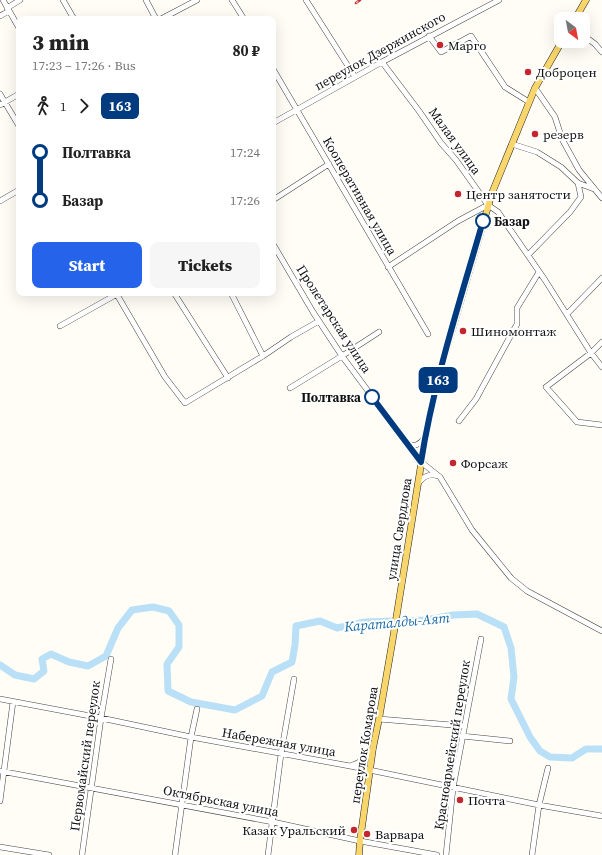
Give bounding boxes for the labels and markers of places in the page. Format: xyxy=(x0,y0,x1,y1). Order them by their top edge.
place label: Марго xyxy=(448,37,486,54)
marker: Марго xyxy=(435,40,445,50)
place label: Доброцен xyxy=(536,64,597,81)
marker: Доброцен xyxy=(523,67,533,77)
place label: резерв xyxy=(543,126,584,143)
marker: резерв xyxy=(530,129,540,139)
place label: Центр занятости xyxy=(466,186,571,203)
marker: Центр занятости xyxy=(453,189,463,199)
marker: Базар xyxy=(475,213,491,229)
place label: Базар xyxy=(494,213,530,230)
place label: Шиномонтаж xyxy=(471,323,556,340)
marker: Шиномонтаж xyxy=(458,326,468,336)
place label: Полтавка xyxy=(301,389,361,406)
marker: Полтавка xyxy=(364,389,380,405)
place label: Форсаж xyxy=(461,455,508,472)
marker: Форсаж xyxy=(448,458,458,468)
place label: Почта xyxy=(468,792,506,809)
marker: Почта xyxy=(455,795,465,805)
place label: Казак Уральский xyxy=(242,822,346,839)
marker: Казак Уральский xyxy=(349,825,359,835)
place label: Варвара xyxy=(375,826,425,843)
marker: Варвара xyxy=(362,829,372,839)

